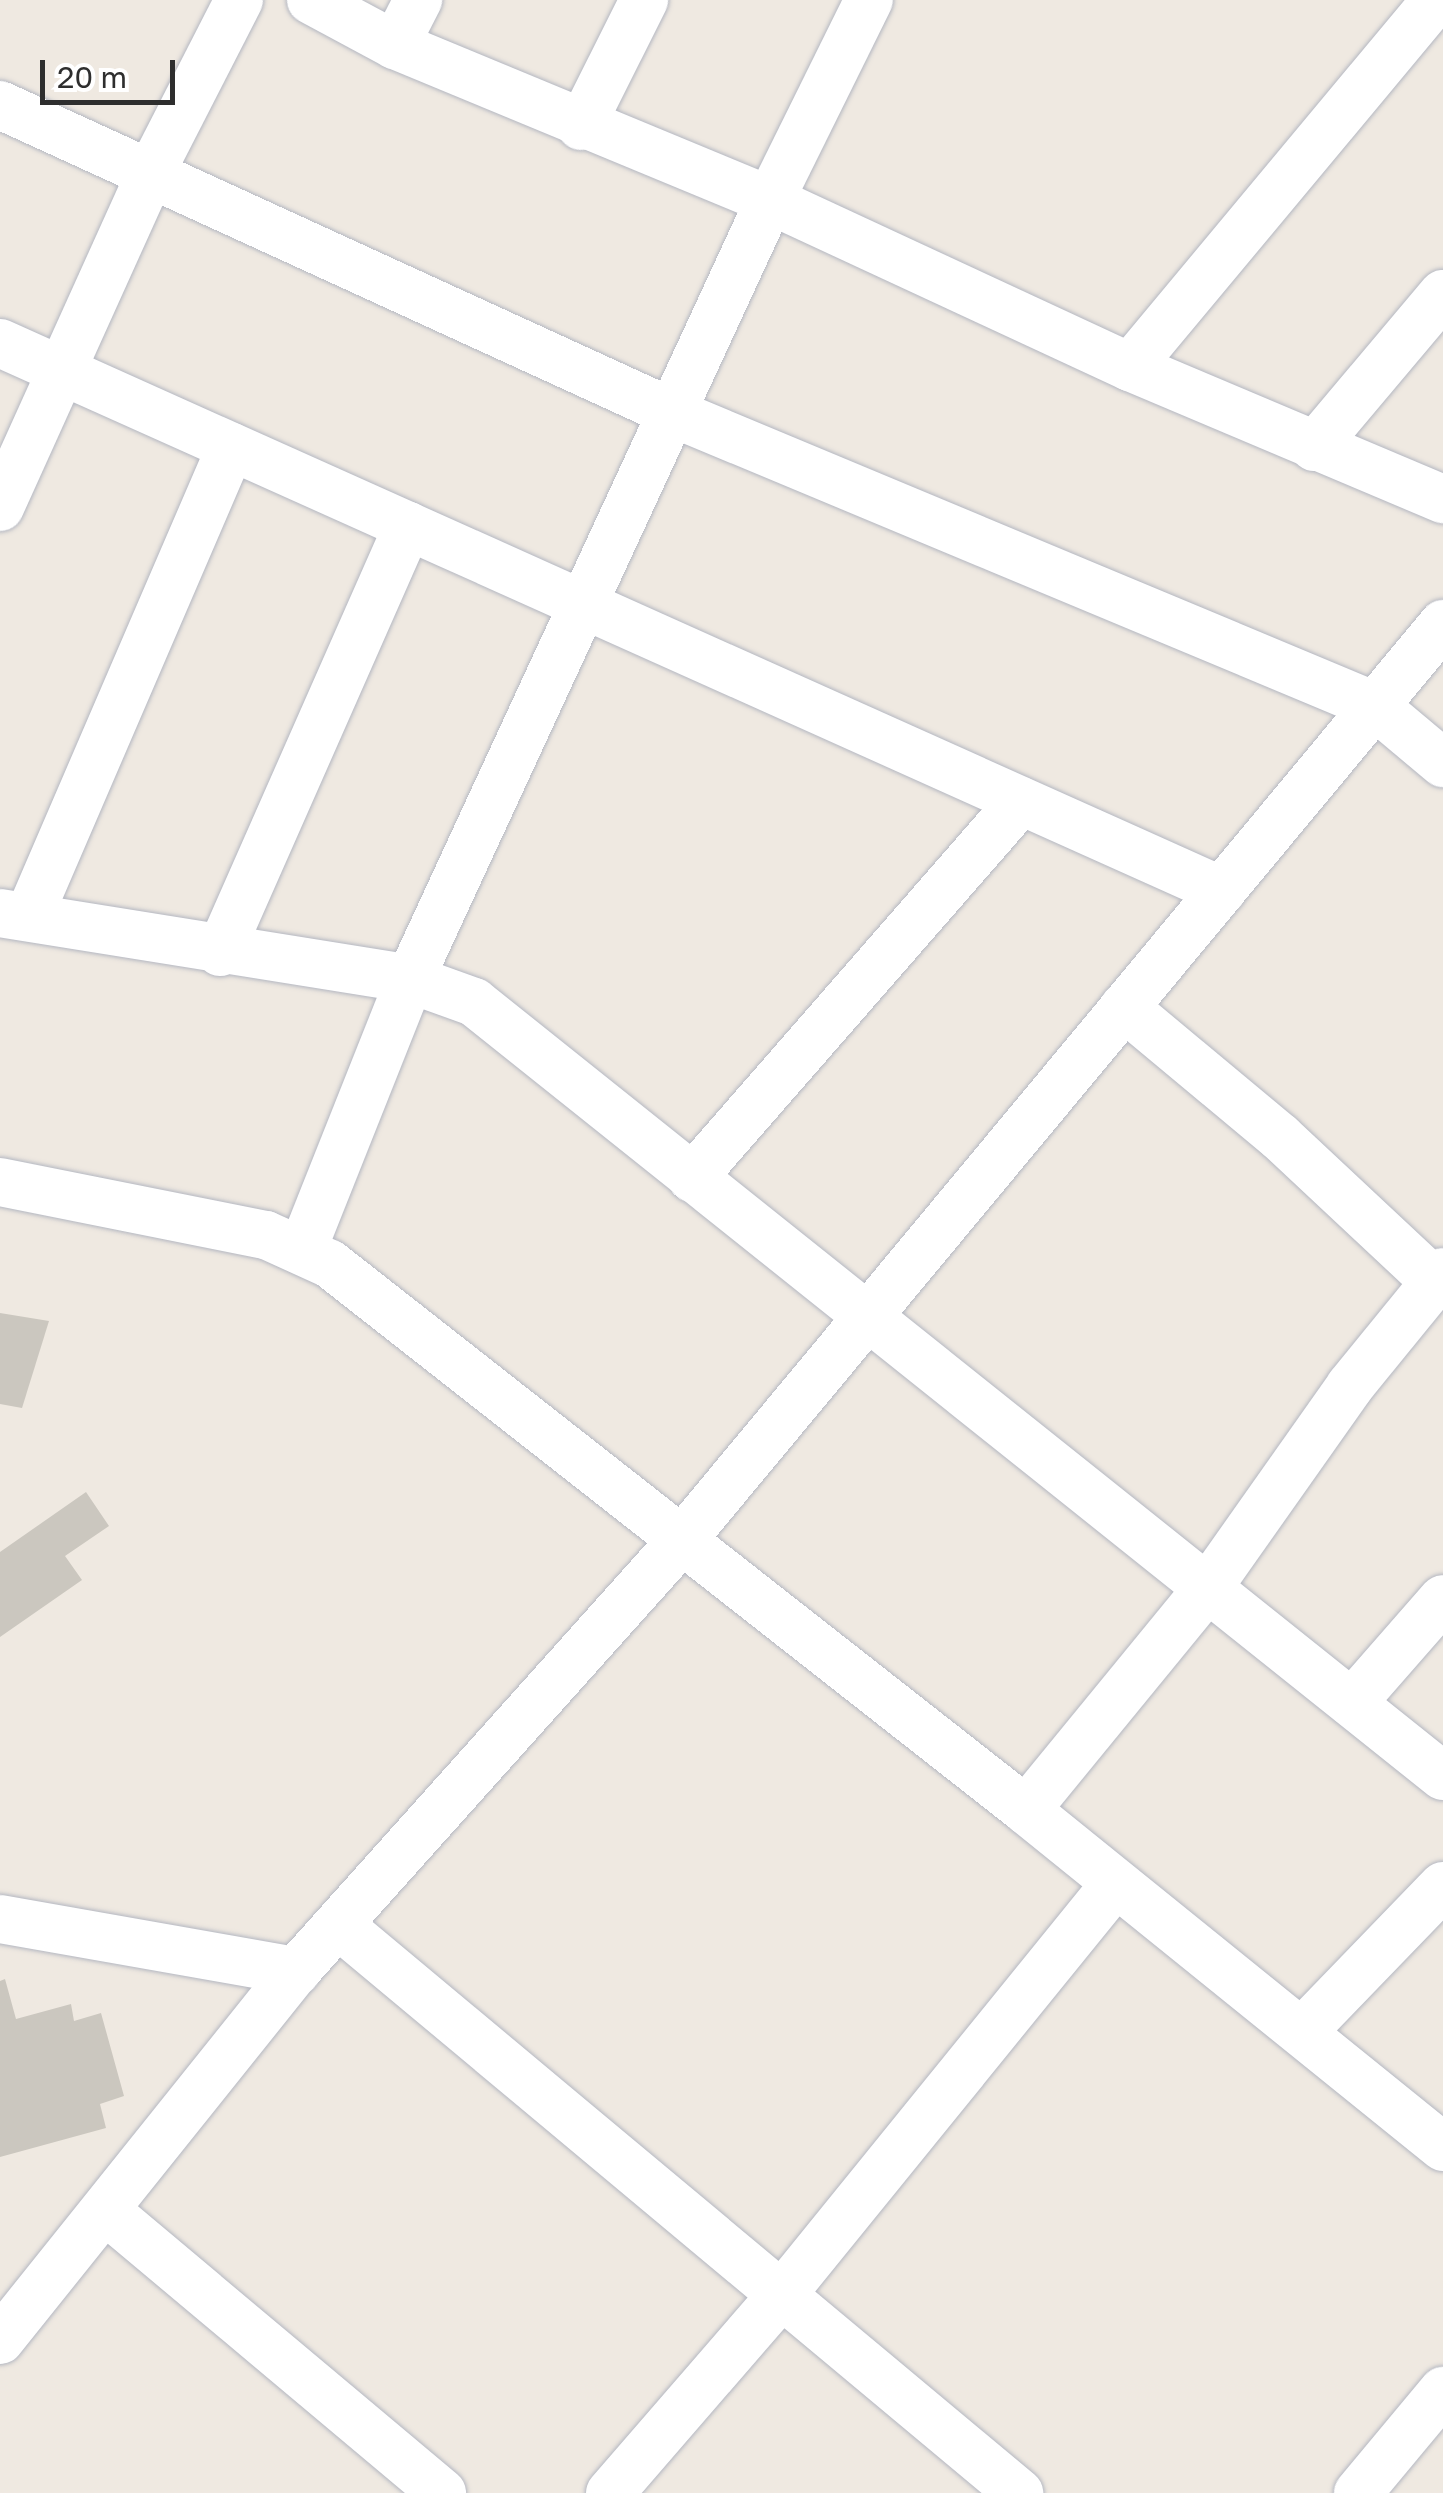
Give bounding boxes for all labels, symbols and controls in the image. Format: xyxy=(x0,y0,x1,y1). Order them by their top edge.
scale bar xyxy=(45,40,180,102)
text: 20 m xyxy=(57,59,127,95)

